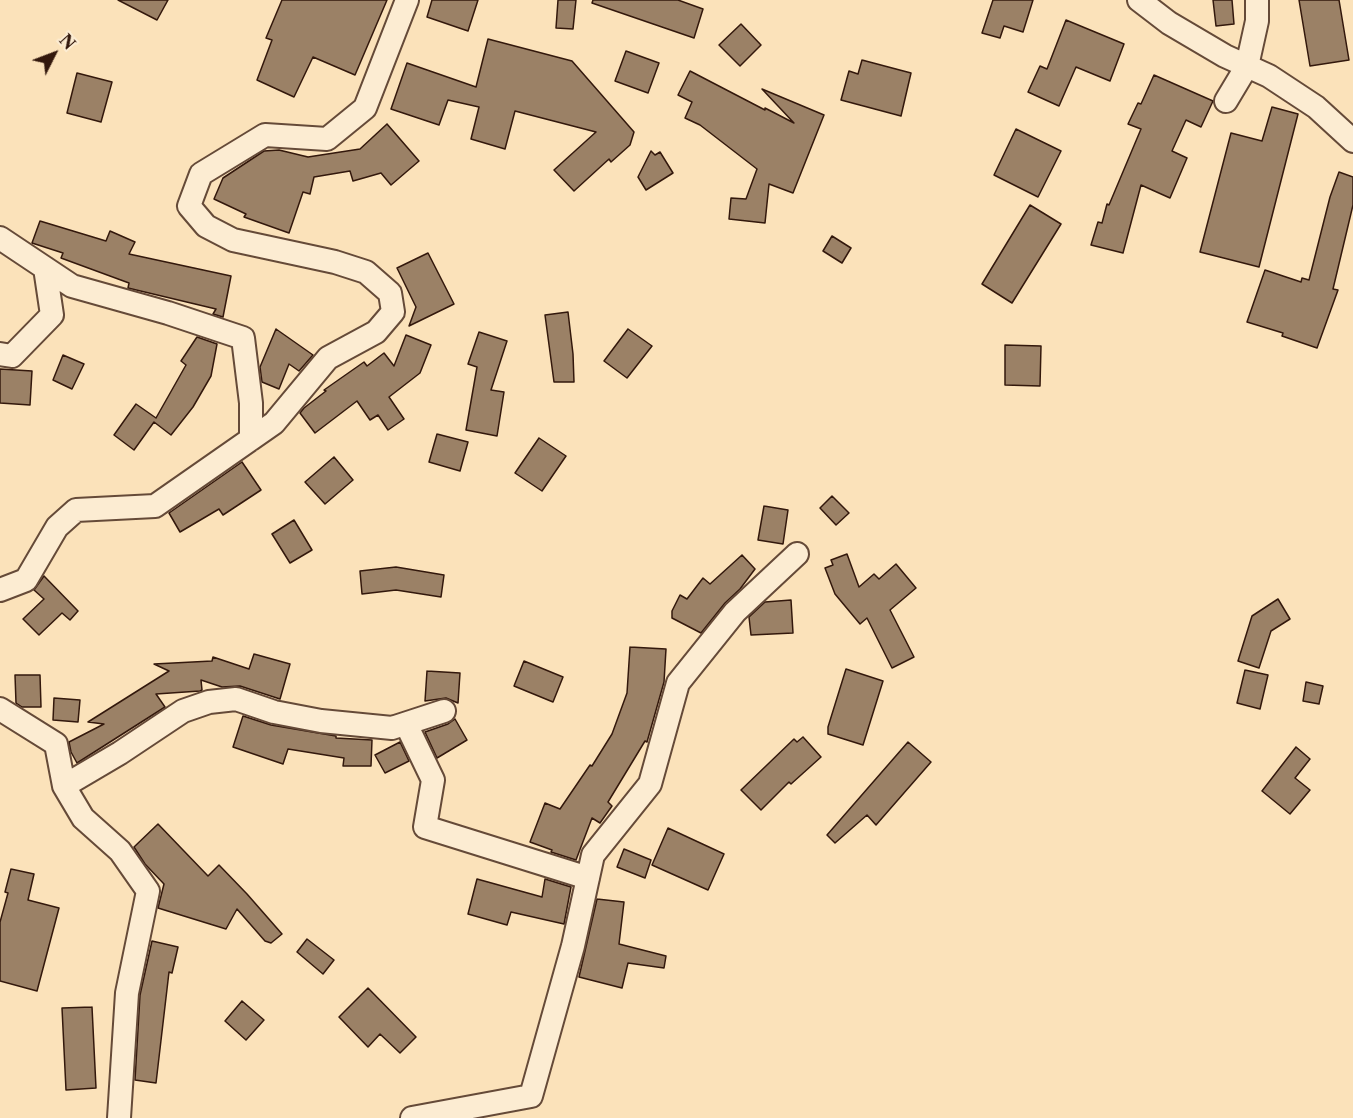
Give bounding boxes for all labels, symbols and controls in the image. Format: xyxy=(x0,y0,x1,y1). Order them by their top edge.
north arrow xyxy=(24,24,84,84)
text: N xyxy=(55,30,79,54)

